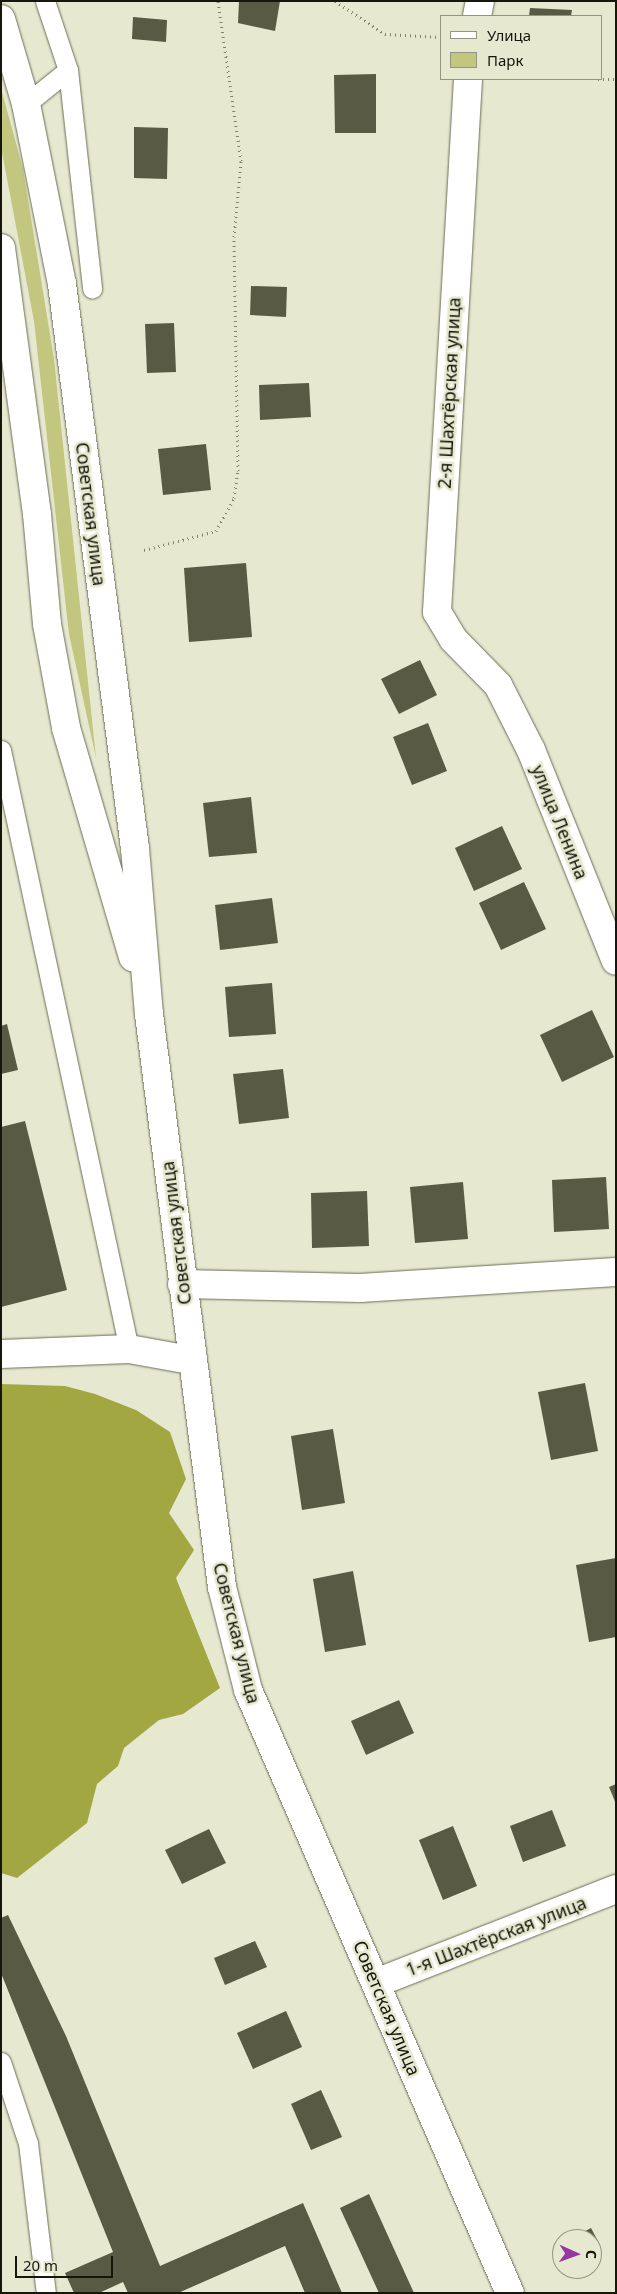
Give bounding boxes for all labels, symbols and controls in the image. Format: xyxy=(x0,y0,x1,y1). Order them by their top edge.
legend xyxy=(440,15,602,80)
text: Улица xyxy=(487,25,531,45)
text: Парк xyxy=(487,50,523,70)
street label: 2-я Шахтёрская улица xyxy=(433,297,465,489)
street label: Советская улица xyxy=(71,441,111,587)
street label: улица Ленина xyxy=(527,762,593,882)
street label: Советская улица xyxy=(156,1160,196,1306)
street label: Советская улица xyxy=(209,1560,265,1706)
street label: 1-я Шахтёрская улица xyxy=(403,1892,589,1980)
street label: Советская улица xyxy=(349,1937,425,2079)
north arrow xyxy=(552,2229,602,2279)
scale bar xyxy=(18,2246,115,2278)
text: С xyxy=(582,2250,601,2259)
text: 20 m xyxy=(23,2255,58,2275)

